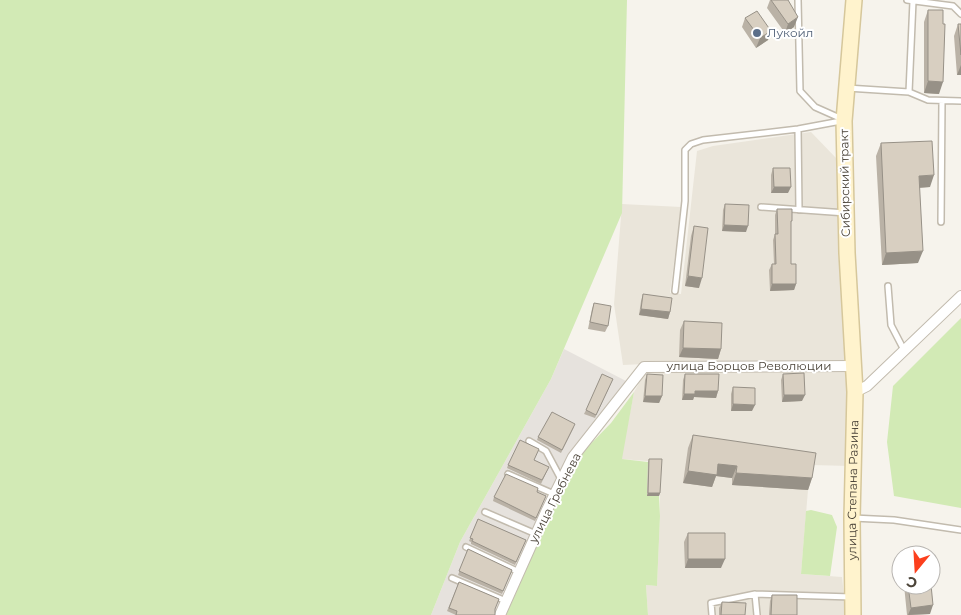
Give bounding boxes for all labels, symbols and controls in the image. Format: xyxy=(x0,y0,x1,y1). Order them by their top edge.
place label: Лукойл xyxy=(767,25,813,40)
marker: Лукойл xyxy=(751,27,763,39)
street label: Сибирский тракт xyxy=(836,129,853,237)
street label: улица Борцов Революции xyxy=(666,358,831,373)
street label: улица Степана Разина xyxy=(844,420,861,561)
street label: улица Гребнева xyxy=(525,450,584,546)
north arrow xyxy=(891,545,941,595)
text: С xyxy=(904,572,920,592)

